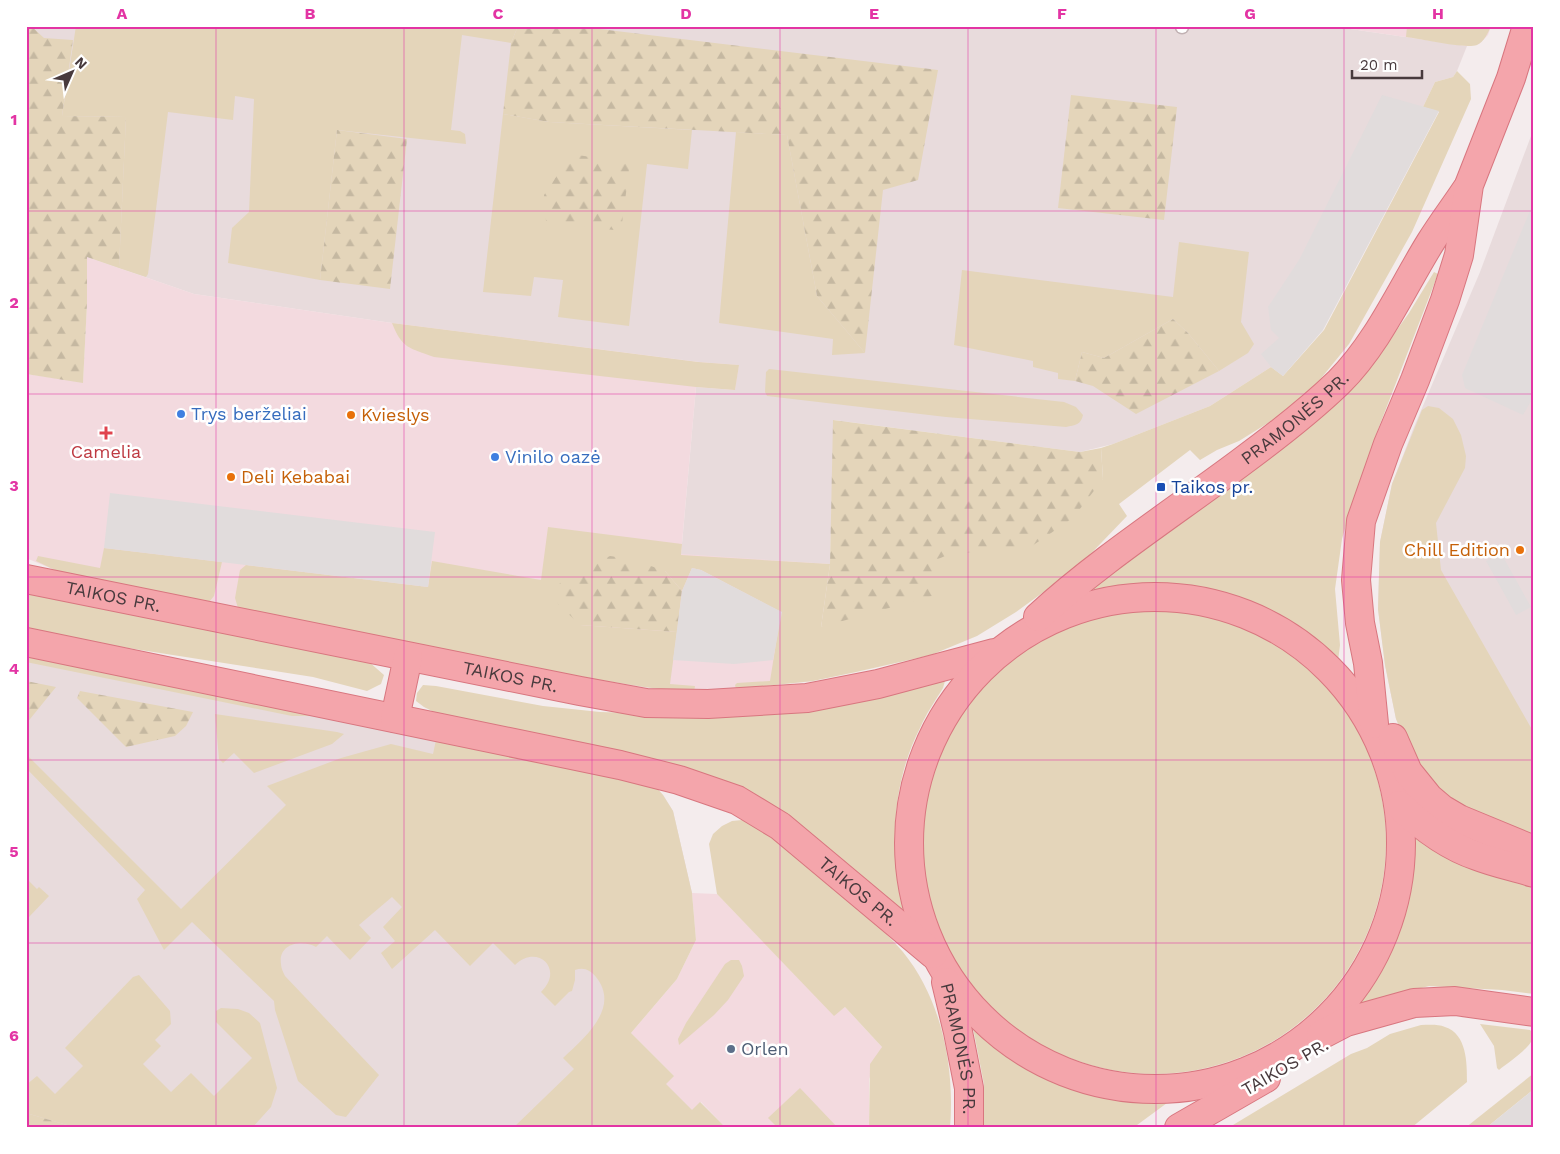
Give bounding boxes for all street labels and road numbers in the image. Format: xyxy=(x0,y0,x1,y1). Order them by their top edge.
street label: PRAMONĖS PR. xyxy=(1237,367,1353,469)
street label: TAIKOS PR. xyxy=(64,576,163,616)
street label: TAIKOS PR. xyxy=(461,657,560,696)
street label: TAIKOS PR. xyxy=(815,852,902,930)
street label: PRAMONĖS PR. xyxy=(937,980,980,1114)
street label: TAIKOS PR. xyxy=(1238,1033,1332,1100)

